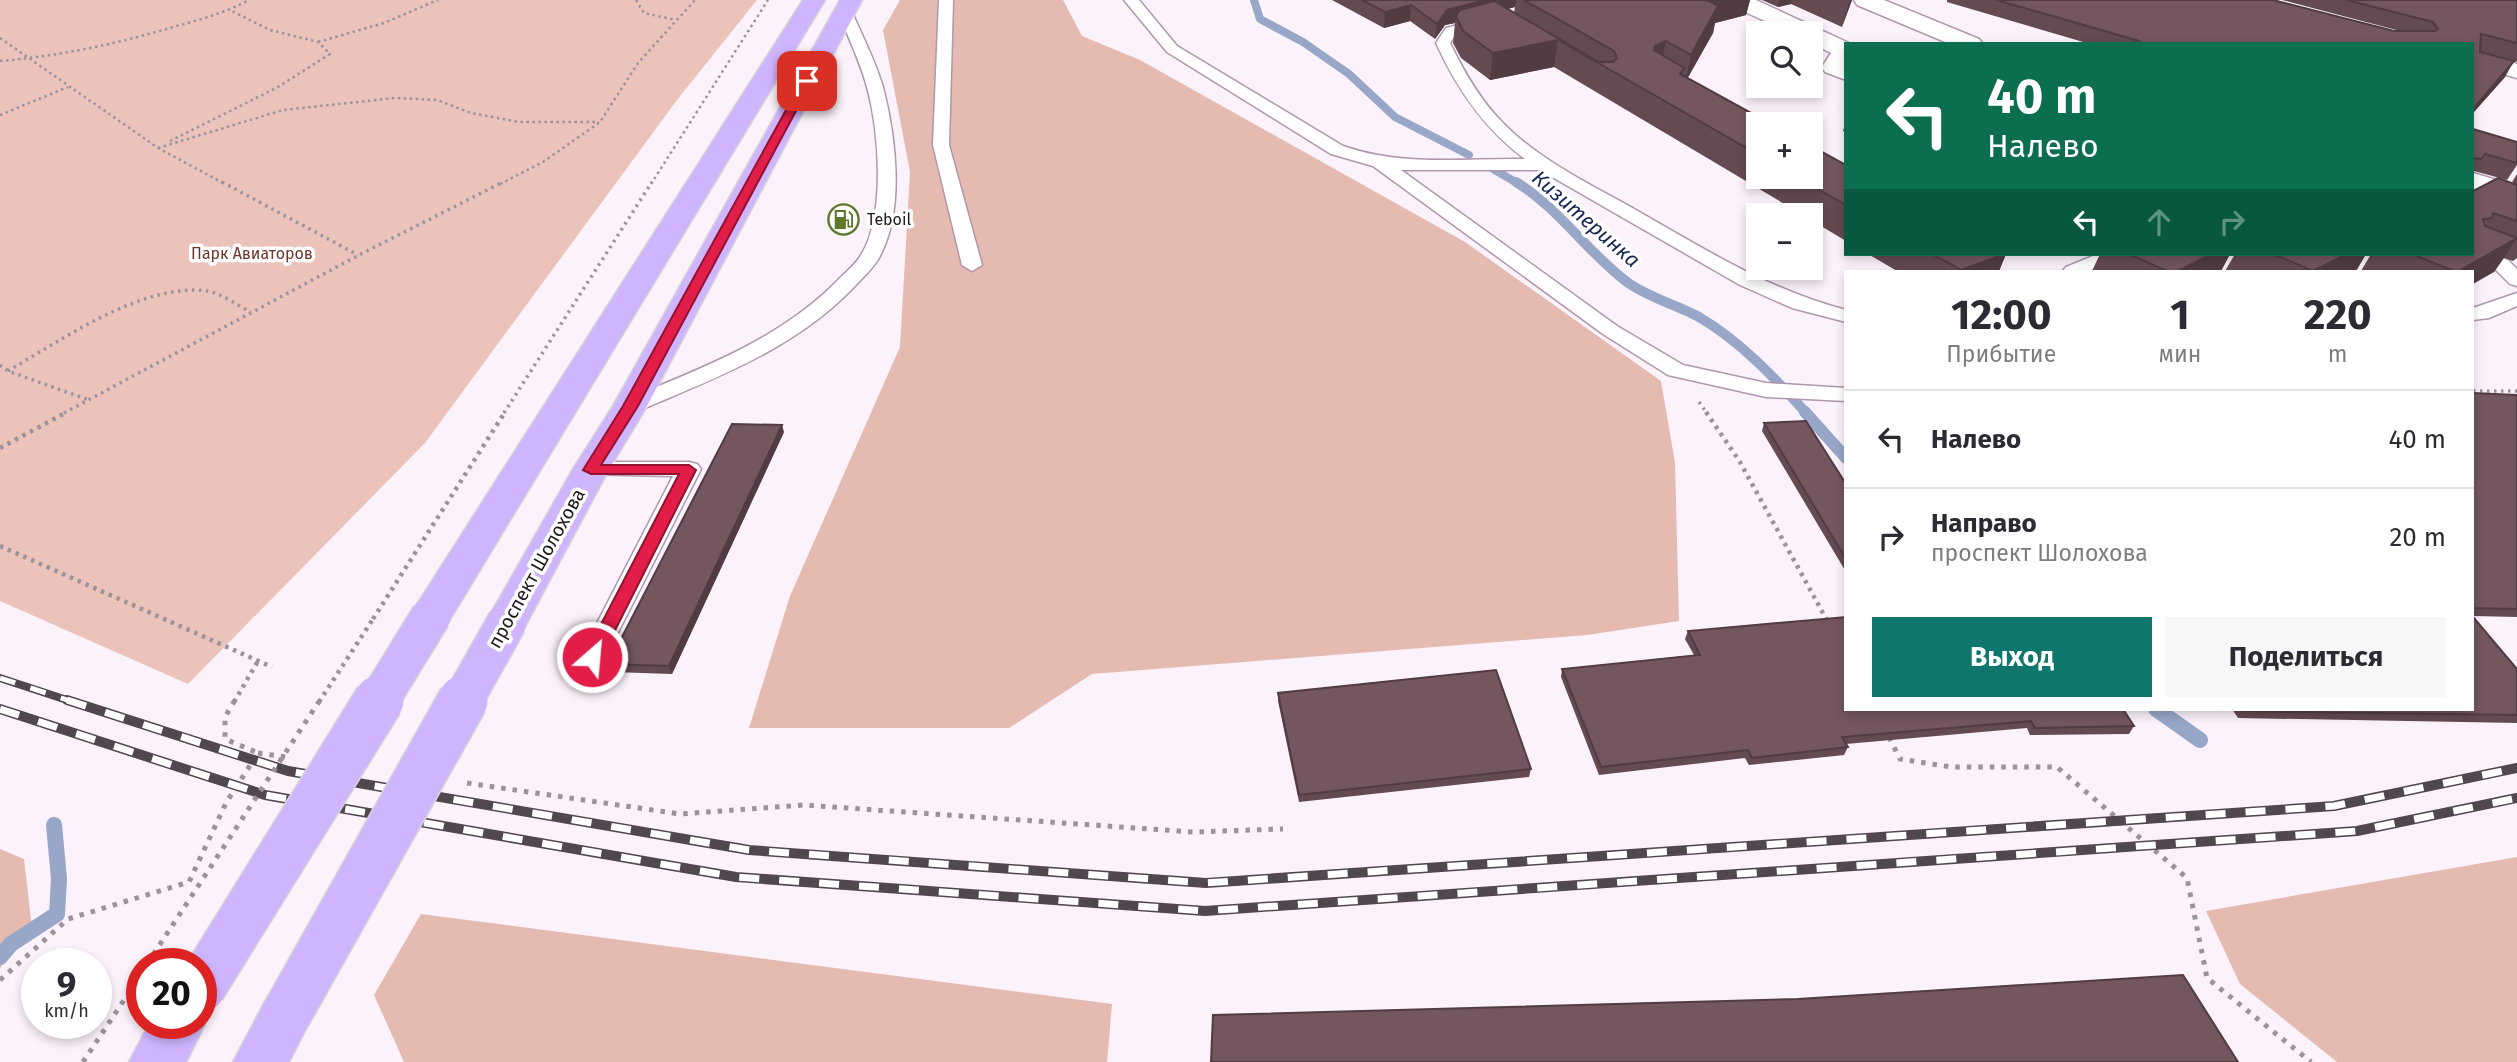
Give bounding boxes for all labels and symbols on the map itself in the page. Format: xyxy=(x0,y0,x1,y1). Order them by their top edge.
pin xyxy=(777,51,837,111)
water label: Кизитеринка xyxy=(1527,165,1645,273)
fuel station icon: Teboil xyxy=(827,202,861,236)
place label: Teboil xyxy=(867,210,911,229)
park label: Парк Авиаторов xyxy=(191,244,313,263)
street label: проспект Шолохова xyxy=(483,484,590,652)
position arrow xyxy=(555,620,629,694)
speed limit sign: 20 xyxy=(126,948,217,1039)

